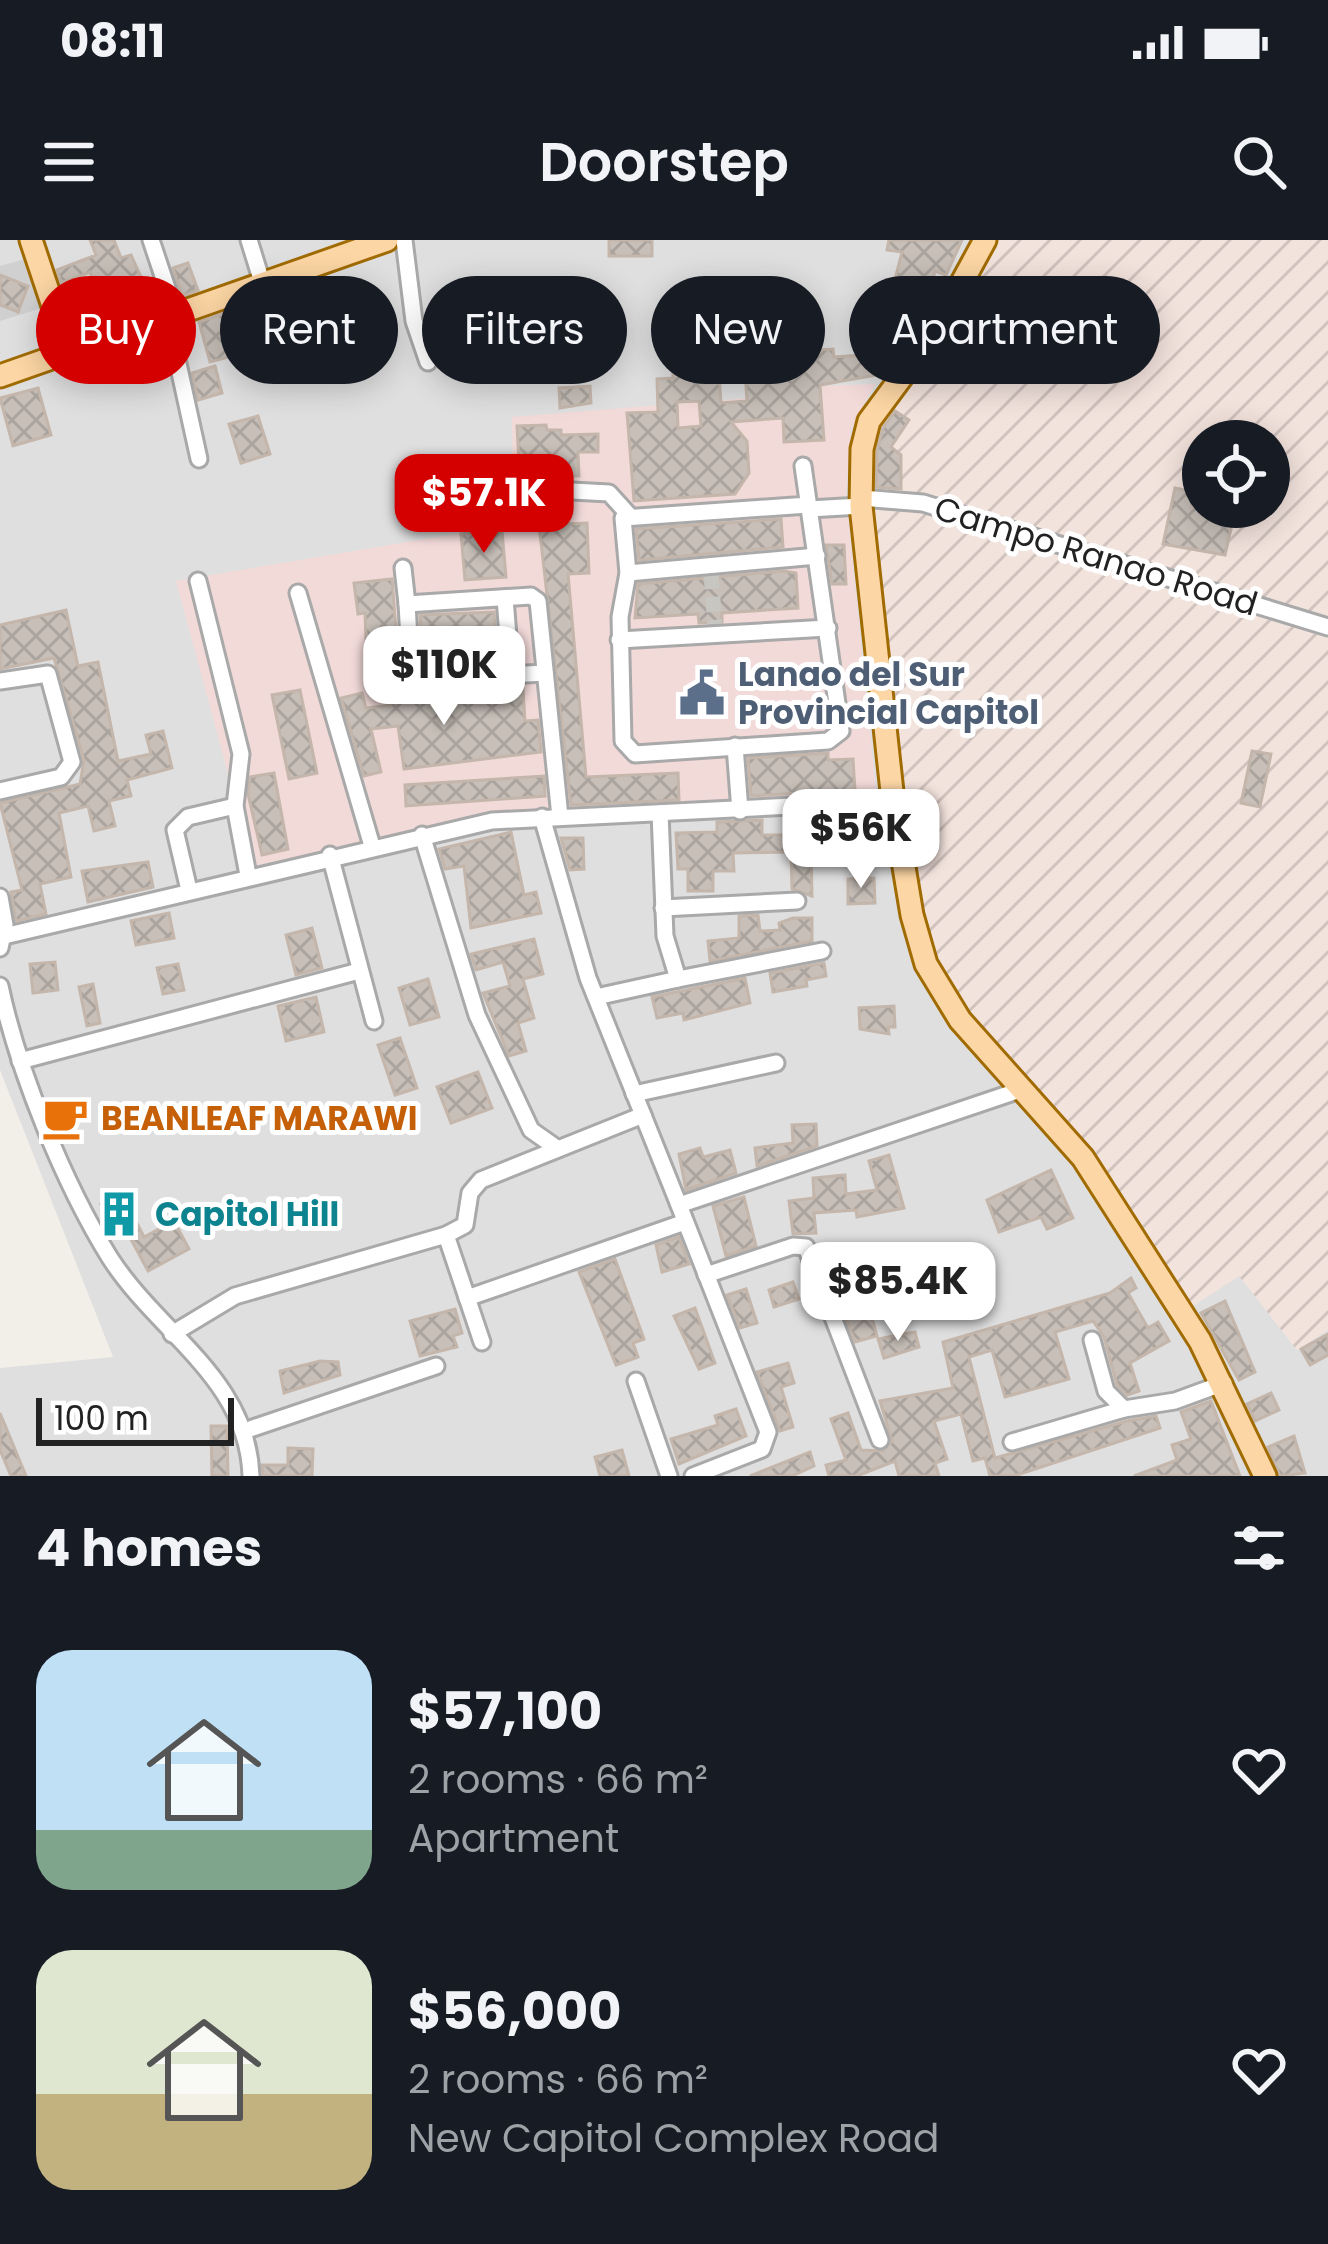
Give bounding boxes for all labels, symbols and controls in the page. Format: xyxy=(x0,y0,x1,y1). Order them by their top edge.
text: 08:11 xyxy=(60,10,165,73)
text: Doorstep xyxy=(539,124,789,200)
icon: menu xyxy=(36,129,102,195)
icon: search xyxy=(1226,129,1292,195)
chip: Buy xyxy=(36,276,196,384)
chip: Rent xyxy=(220,276,398,384)
chip: Filters xyxy=(422,276,627,384)
chip: New xyxy=(651,276,825,384)
chip: Apartment xyxy=(849,276,1160,384)
map controls xyxy=(1182,420,1290,528)
button: locate xyxy=(1182,420,1290,528)
pin: $57.1K xyxy=(386,454,582,556)
text: $57.1K xyxy=(422,465,546,520)
street label: Campo Ranao Road xyxy=(929,484,1263,628)
pin: $110K xyxy=(360,626,528,728)
text: $110K xyxy=(390,637,498,692)
place label: Lanao del Sur Provincial Capitol xyxy=(738,651,1039,736)
public building icon: Lanao del Sur Provincial Capitol xyxy=(677,668,727,718)
pin: $56K xyxy=(790,789,932,891)
text: $56K xyxy=(809,800,913,855)
cafe icon: BEANLEAF MARAWI xyxy=(40,1093,90,1143)
place label: BEANLEAF MARAWI xyxy=(101,1095,418,1142)
building icon: Capitol Hill xyxy=(94,1189,144,1239)
place label: Capitol Hill xyxy=(155,1191,339,1238)
pin: $85.4K xyxy=(800,1242,996,1344)
text: $85.4K xyxy=(828,1253,968,1308)
scale bar xyxy=(36,1392,234,1445)
text: 100 m xyxy=(54,1395,149,1442)
text: 4 homes xyxy=(36,1512,262,1584)
icon: filters xyxy=(1226,1515,1292,1581)
text: $57,100 xyxy=(408,1675,602,1747)
icon: home xyxy=(132,1698,276,1842)
icon: heart xyxy=(1226,1737,1292,1803)
text: 2 rooms · 66 m² xyxy=(408,1752,708,1807)
text: Apartment xyxy=(408,1811,619,1866)
text: $56,000 xyxy=(408,1975,622,2047)
icon: home xyxy=(132,1998,276,2142)
icon: heart xyxy=(1226,2037,1292,2103)
text: 2 rooms · 66 m² xyxy=(408,2052,708,2107)
text: New Capitol Complex Road xyxy=(408,2111,939,2166)

